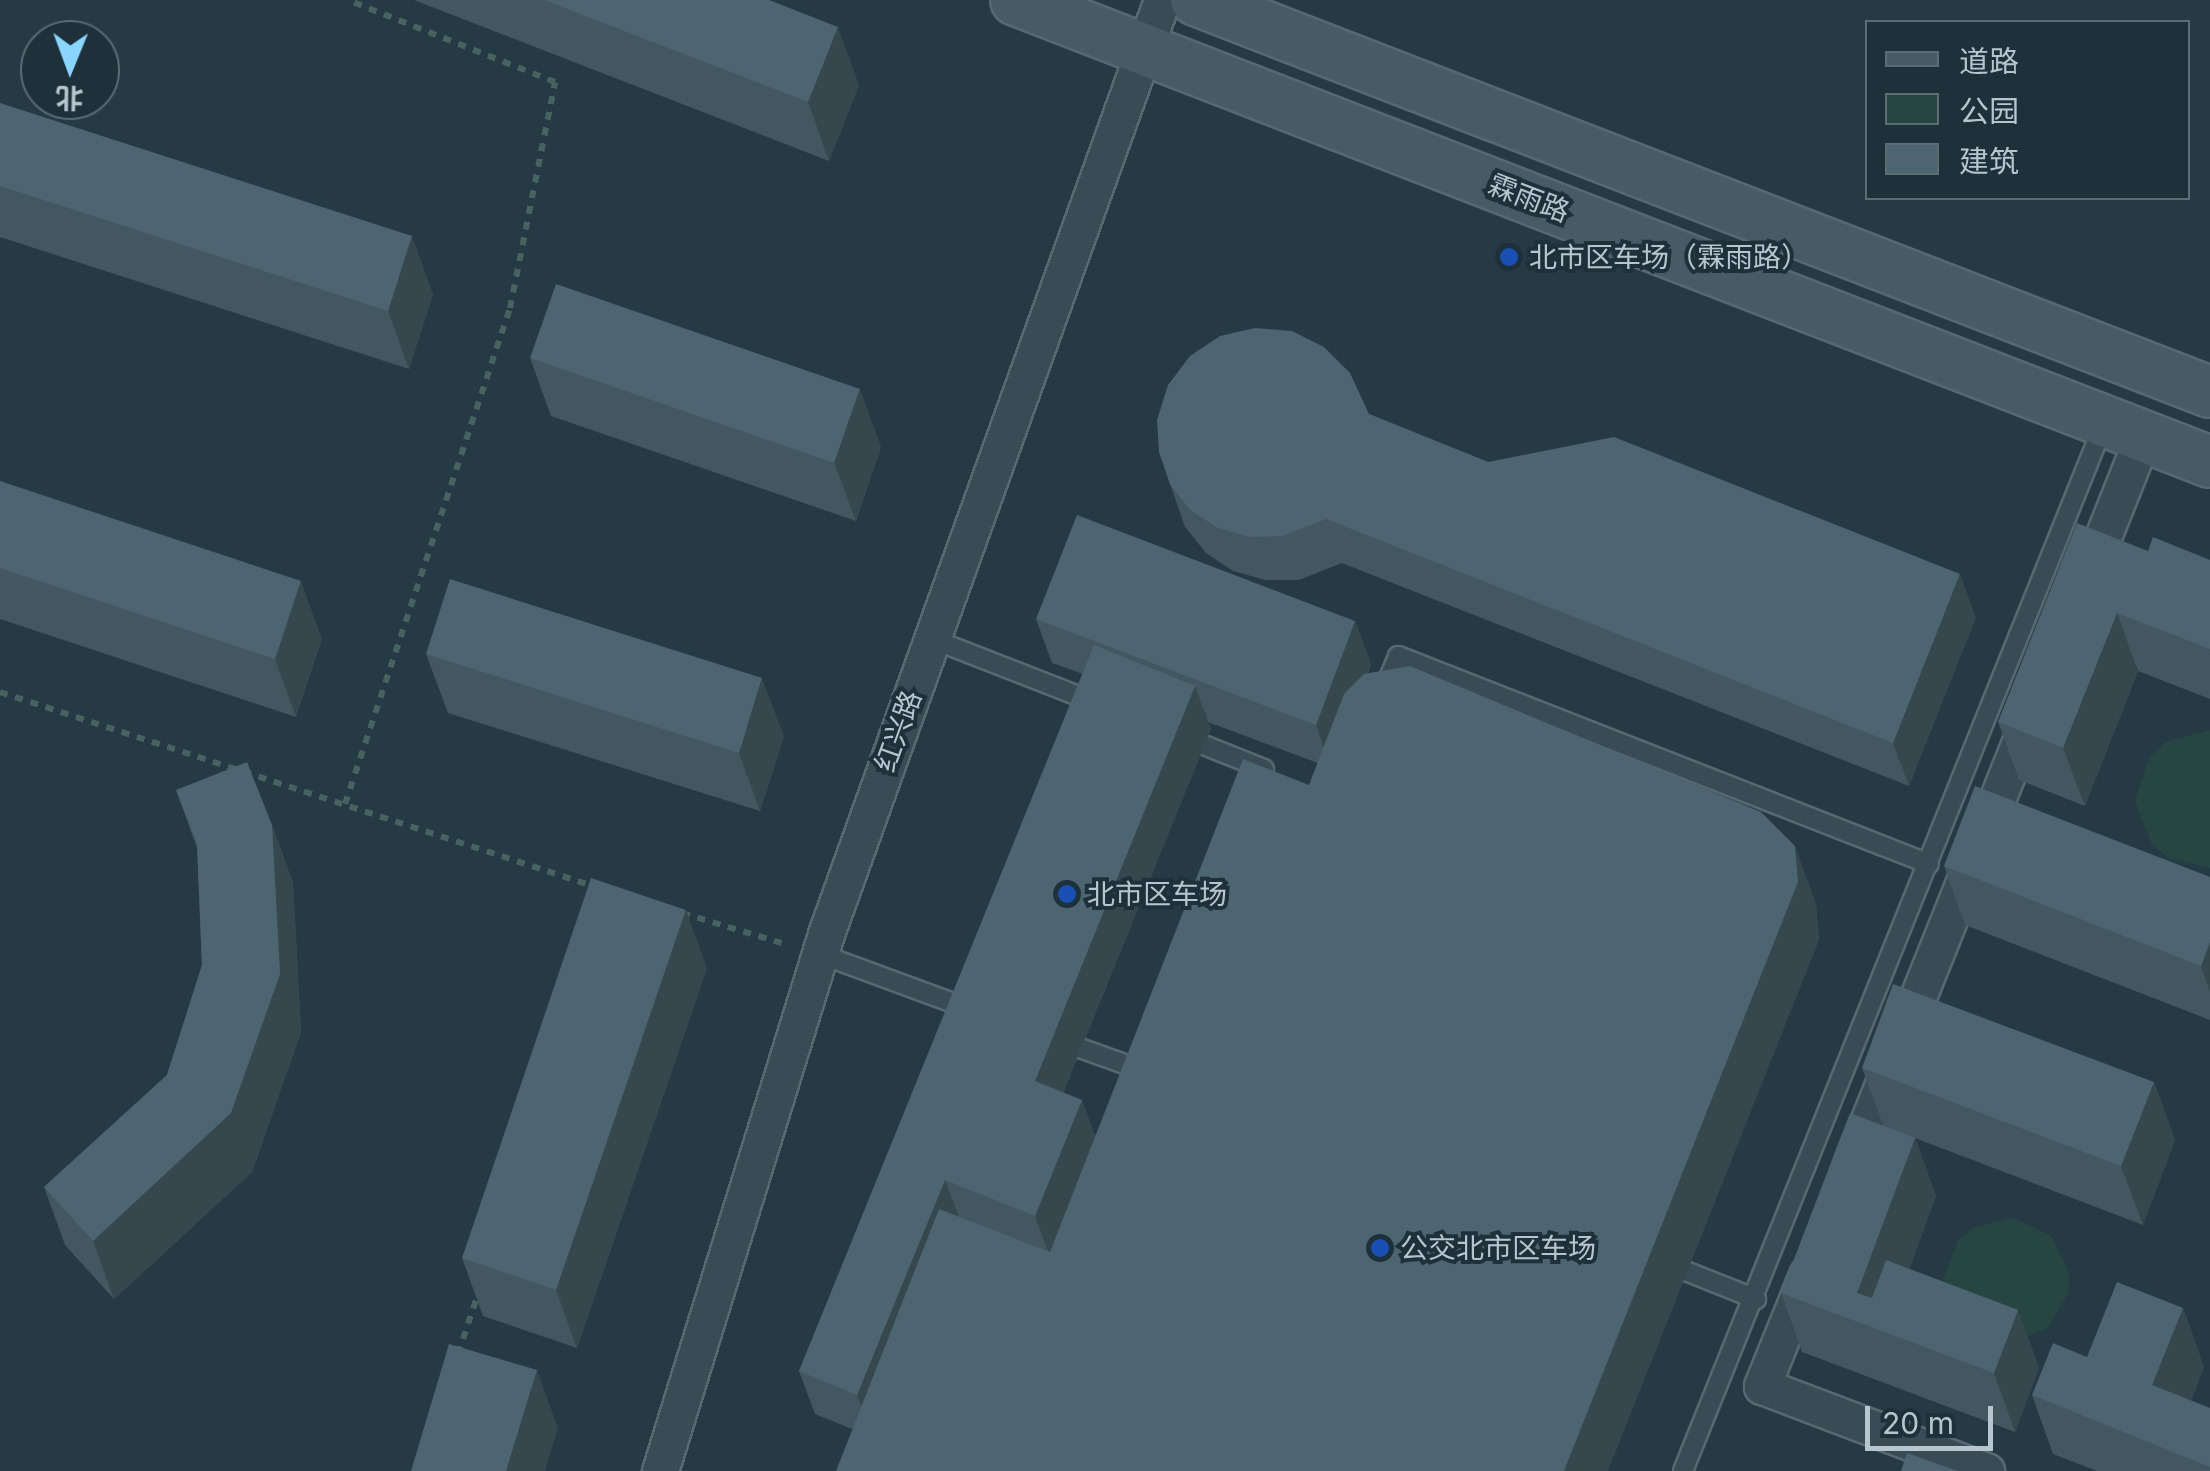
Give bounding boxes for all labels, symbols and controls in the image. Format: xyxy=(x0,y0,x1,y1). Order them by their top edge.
north arrow xyxy=(20,20,120,120)
legend xyxy=(1865,20,2190,200)
text: 道路 xyxy=(1959,43,2019,79)
text: 北 xyxy=(55,81,84,115)
text: 公园 xyxy=(1959,93,2019,129)
text: 建筑 xyxy=(1959,143,2019,179)
street label: 霖雨路 xyxy=(1484,167,1574,229)
place label: 北市区车场（霖雨路） xyxy=(1529,240,1809,274)
marker: 北市区车场（霖雨路） xyxy=(1498,246,1520,268)
street label: 红兴路 xyxy=(868,686,928,776)
place label: 北市区车场 xyxy=(1087,877,1227,911)
marker: 北市区车场 xyxy=(1056,883,1078,905)
place label: 公交北市区车场 xyxy=(1400,1231,1596,1265)
marker: 公交北市区车场 xyxy=(1369,1237,1391,1259)
scale bar xyxy=(1870,1386,1998,1448)
text: 20 m xyxy=(1882,1405,1954,1441)

